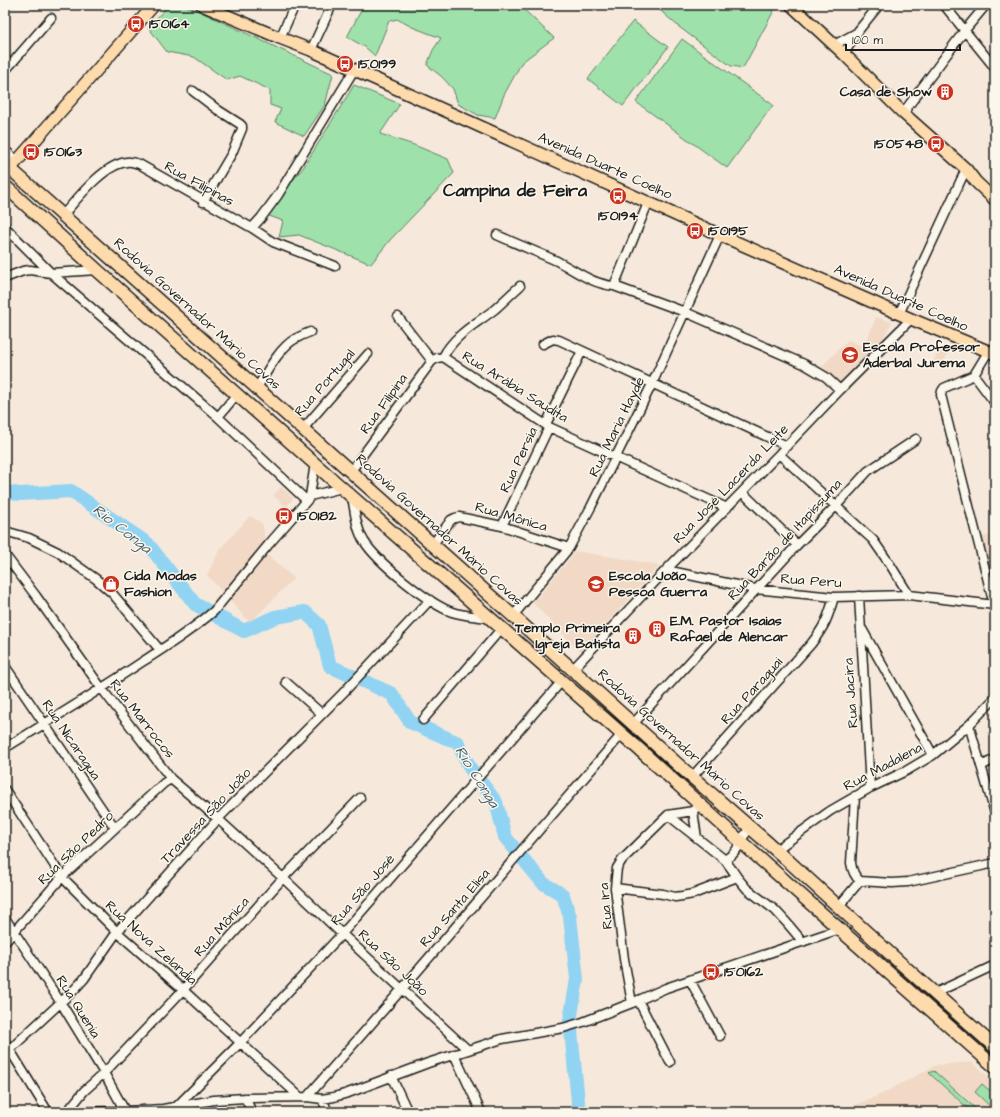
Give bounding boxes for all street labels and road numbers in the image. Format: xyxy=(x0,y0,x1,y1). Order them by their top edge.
street label: Avenida Duarte Coelho xyxy=(535,127,675,205)
street label: Rua Filipinas xyxy=(160,157,238,211)
street label: Rodovia Governador Mário Covas xyxy=(109,233,285,395)
street label: Avenida Duarte Coelho xyxy=(831,259,971,337)
street label: Rua Portugal xyxy=(290,345,360,421)
street label: Rua Arábia Saudita xyxy=(458,346,572,428)
street label: Rua Filipina xyxy=(355,370,413,438)
street label: Rua Maria Hayde xyxy=(584,373,650,480)
street label: Rua José Lacerda Leite xyxy=(669,420,794,548)
street label: Rua Persia xyxy=(495,424,543,496)
street label: Rodovia Governador Mário Covas xyxy=(351,449,527,611)
street label: Rua Barão de Itapissuma xyxy=(723,475,847,605)
street label: Rua Mônica xyxy=(472,497,550,537)
street label: Rua Peru xyxy=(780,569,842,593)
street label: Rua Paraguai xyxy=(716,653,788,729)
street label: Rua Jacira xyxy=(839,657,863,729)
street label: Rodovia Governador Mário Covas xyxy=(593,664,769,826)
street label: Rua Marrocos xyxy=(105,675,179,763)
street label: Rua Nicaragua xyxy=(37,696,105,784)
street label: Rua Madalena xyxy=(840,738,926,796)
street label: Travessa São João xyxy=(156,763,256,869)
street label: Rua São Pedro xyxy=(34,806,119,889)
street label: Rua São José xyxy=(326,849,400,930)
street label: Rua Santa Elisa xyxy=(415,864,495,952)
street label: Rua Ira xyxy=(594,882,618,930)
street label: Rua Mônica xyxy=(190,893,254,961)
street label: Rua Nova Zelandia xyxy=(101,896,201,990)
street label: Rua São João xyxy=(353,925,433,1001)
street label: Rua Quenia xyxy=(51,972,105,1042)

